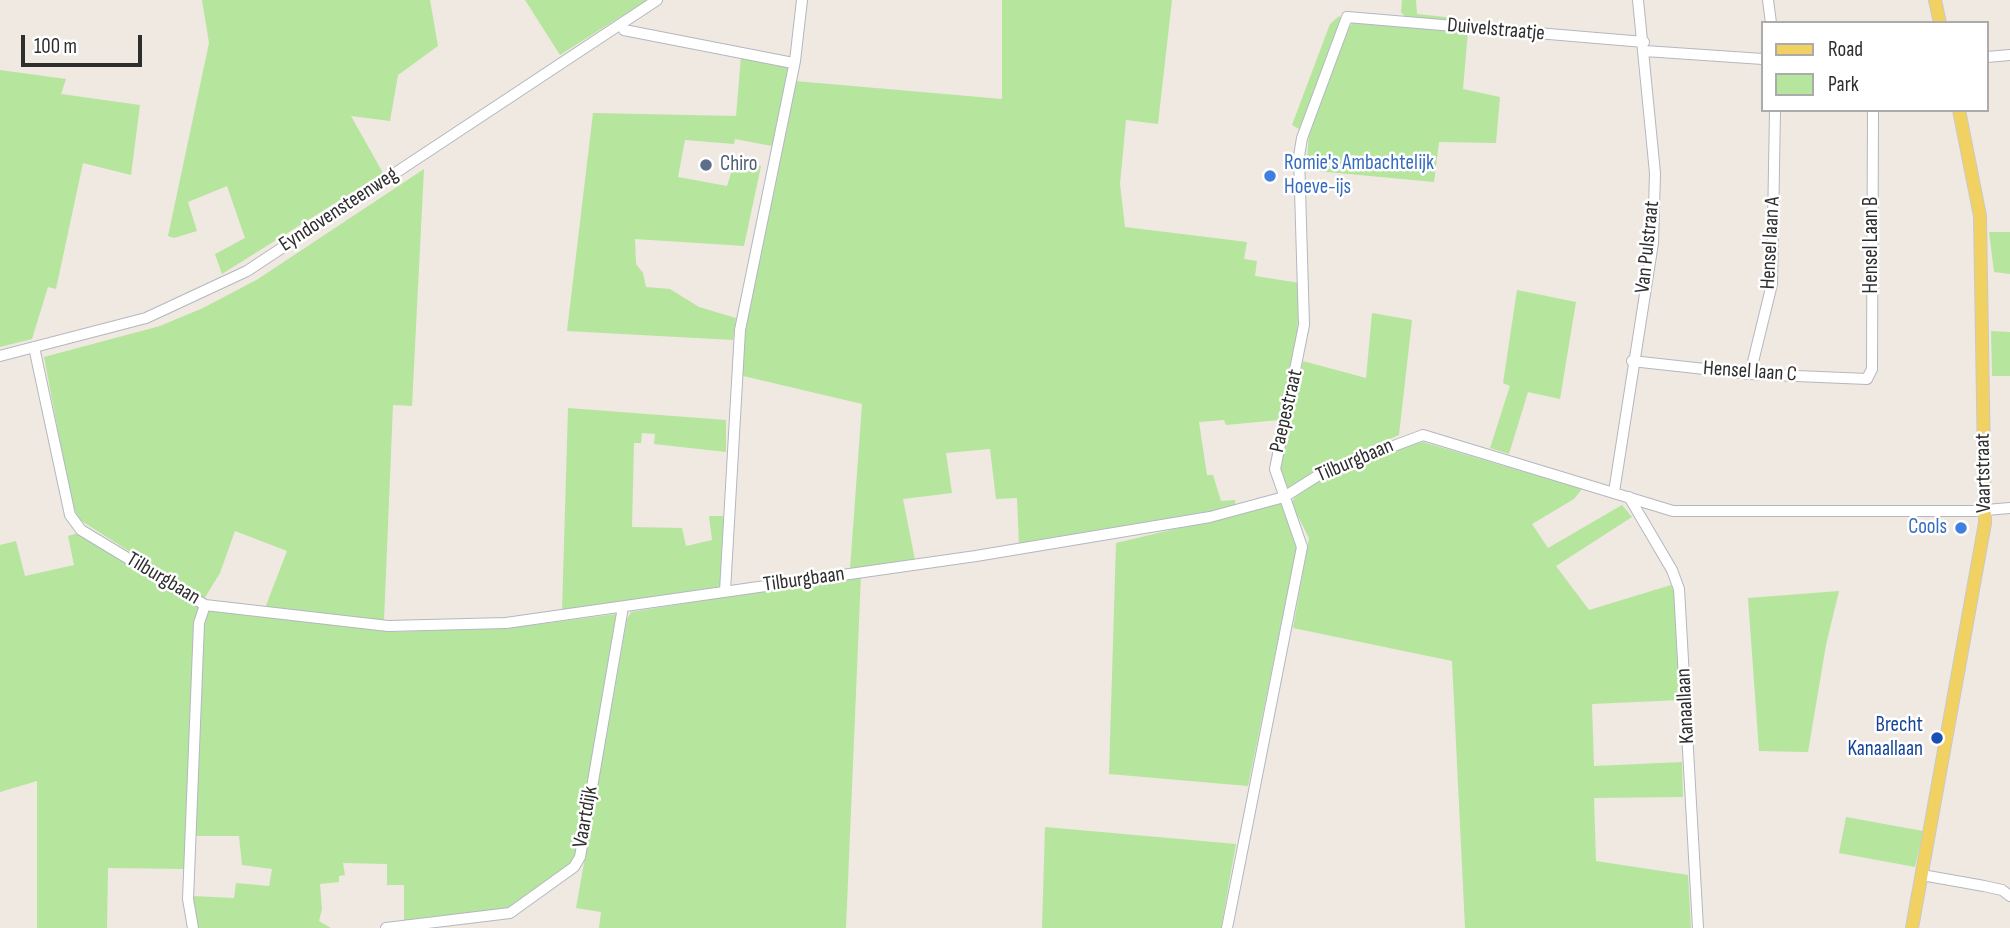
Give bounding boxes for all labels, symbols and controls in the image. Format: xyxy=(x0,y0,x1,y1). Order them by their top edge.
street label: Duivelstraatje xyxy=(1446,13,1546,47)
scale bar xyxy=(24,21,145,65)
legend xyxy=(1762,21,1989,112)
text: 100 m xyxy=(34,34,77,59)
text: Road xyxy=(1828,37,1863,62)
text: Park xyxy=(1828,72,1859,97)
place label: Romie's Ambachtelijk Hoeve-ijs xyxy=(1284,151,1434,201)
place label: Chiro xyxy=(720,152,757,178)
marker: Chiro xyxy=(698,157,714,173)
street label: Eyndovensteenweg xyxy=(275,162,403,258)
marker: Romie's Ambachtelijk Hoeve-ijs xyxy=(1262,168,1278,184)
street label: Hensel laan A xyxy=(1756,196,1786,290)
street label: Hensel Laan B xyxy=(1859,197,1885,293)
street label: Van Pulstraat xyxy=(1631,199,1665,295)
street label: Hensel laan C xyxy=(1702,356,1798,388)
street label: Paepestraat xyxy=(1265,367,1309,455)
street label: Tilburgbaan xyxy=(1313,433,1397,489)
street label: Vaartstraat xyxy=(1971,433,1997,513)
place label: Cools xyxy=(1908,515,1947,541)
marker: Cools xyxy=(1953,520,1969,536)
street label: Tilburgbaan xyxy=(122,547,204,611)
street label: Tilburgbaan xyxy=(762,562,846,598)
street label: Kanaallaan xyxy=(1671,668,1701,744)
place label: Brecht Kanaallaan xyxy=(1847,713,1923,763)
marker: Brecht Kanaallaan xyxy=(1929,730,1945,746)
street label: Vaartdijk xyxy=(568,784,604,850)

